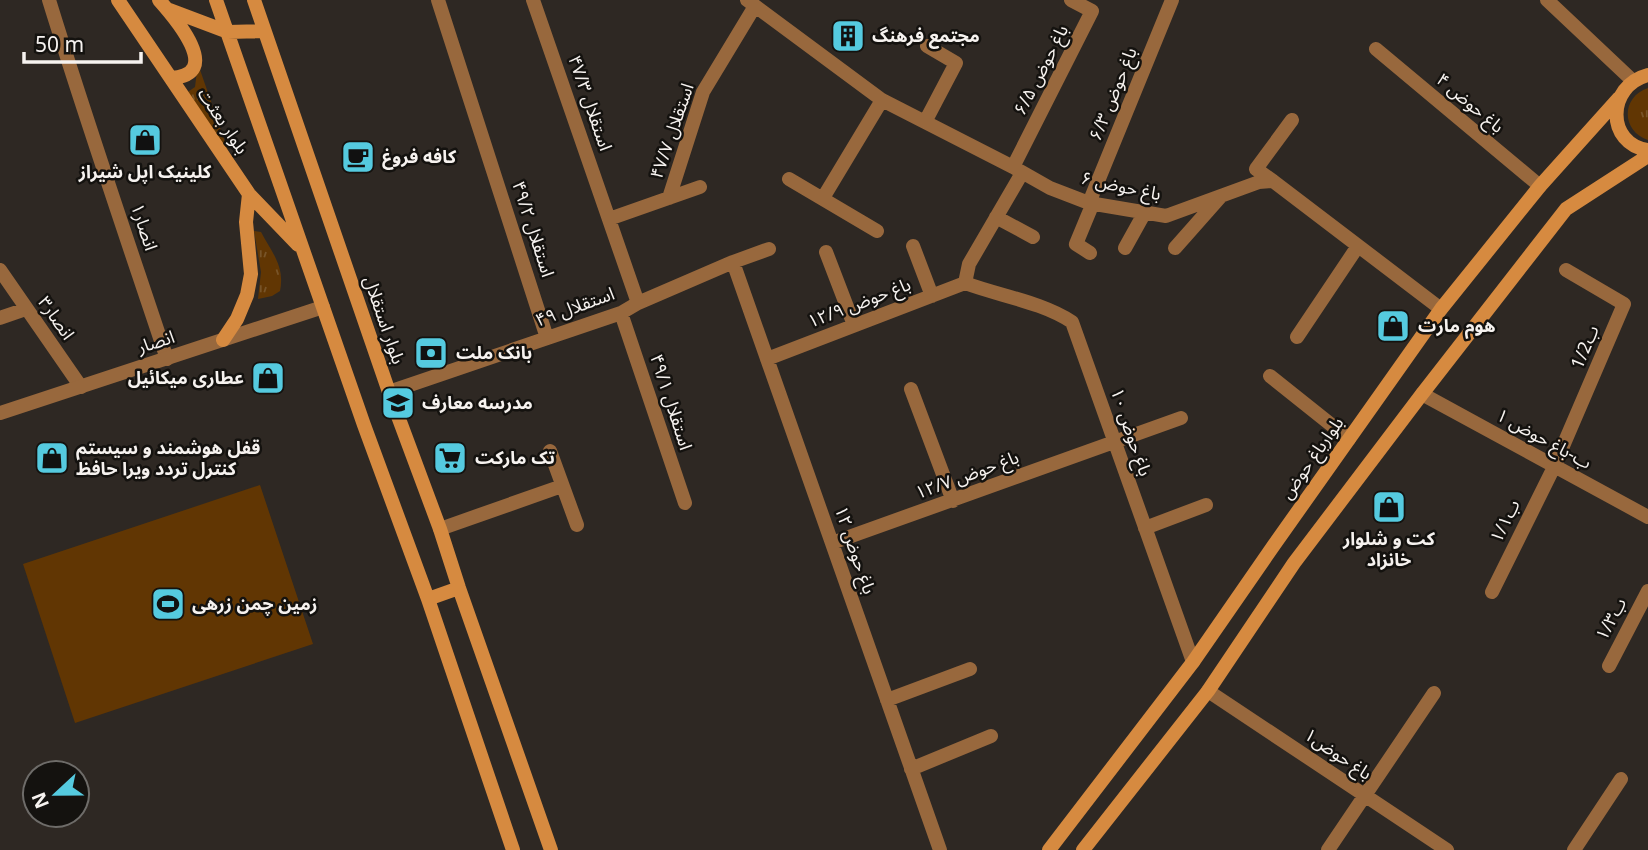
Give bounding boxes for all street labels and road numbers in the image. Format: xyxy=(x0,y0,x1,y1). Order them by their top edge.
street label: ۶/۵ باغ حوض xyxy=(1002,18,1080,122)
street label: ۶/۳ باغ حوض xyxy=(1077,41,1149,147)
street label: ۴۷/۳ استقلال xyxy=(556,50,624,156)
street label: ۴ باغ حوض xyxy=(1427,62,1513,144)
street label: ۴۷/۷ استقلال xyxy=(638,78,706,184)
street label: بلوار بعثت xyxy=(186,79,260,163)
street label: ۶ باغ حوض xyxy=(1077,159,1165,213)
street label: ۴۹/۲ استقلال xyxy=(500,176,566,282)
street label: انصار۱ xyxy=(118,198,170,256)
street label: ۱۲/۹ باغ حوض xyxy=(801,266,917,340)
street label: بلوار استقلال xyxy=(351,270,417,370)
street label: ۴۹ استقلال xyxy=(530,275,620,339)
street label: انصار۳ xyxy=(27,287,85,349)
street label: انصار xyxy=(131,318,180,366)
street label: 1/2ب xyxy=(1559,319,1611,375)
street label: ۴۹/۱ استقلال xyxy=(638,349,704,455)
street label: ۱۰ باغ حوض xyxy=(1098,382,1164,482)
street label: ۱ ب-باغ حوض xyxy=(1489,397,1599,481)
street label: بلوارباغ حوض xyxy=(1269,408,1355,508)
street label: ۱۲/۷ باغ حوض xyxy=(909,439,1025,511)
street label: ب۱/۱ xyxy=(1478,492,1532,550)
street label: ۱۲ باغ حوض xyxy=(822,500,888,600)
street label: ب۱/۳ xyxy=(1584,590,1638,648)
street label: باغ حوض۱ xyxy=(1296,717,1380,791)

